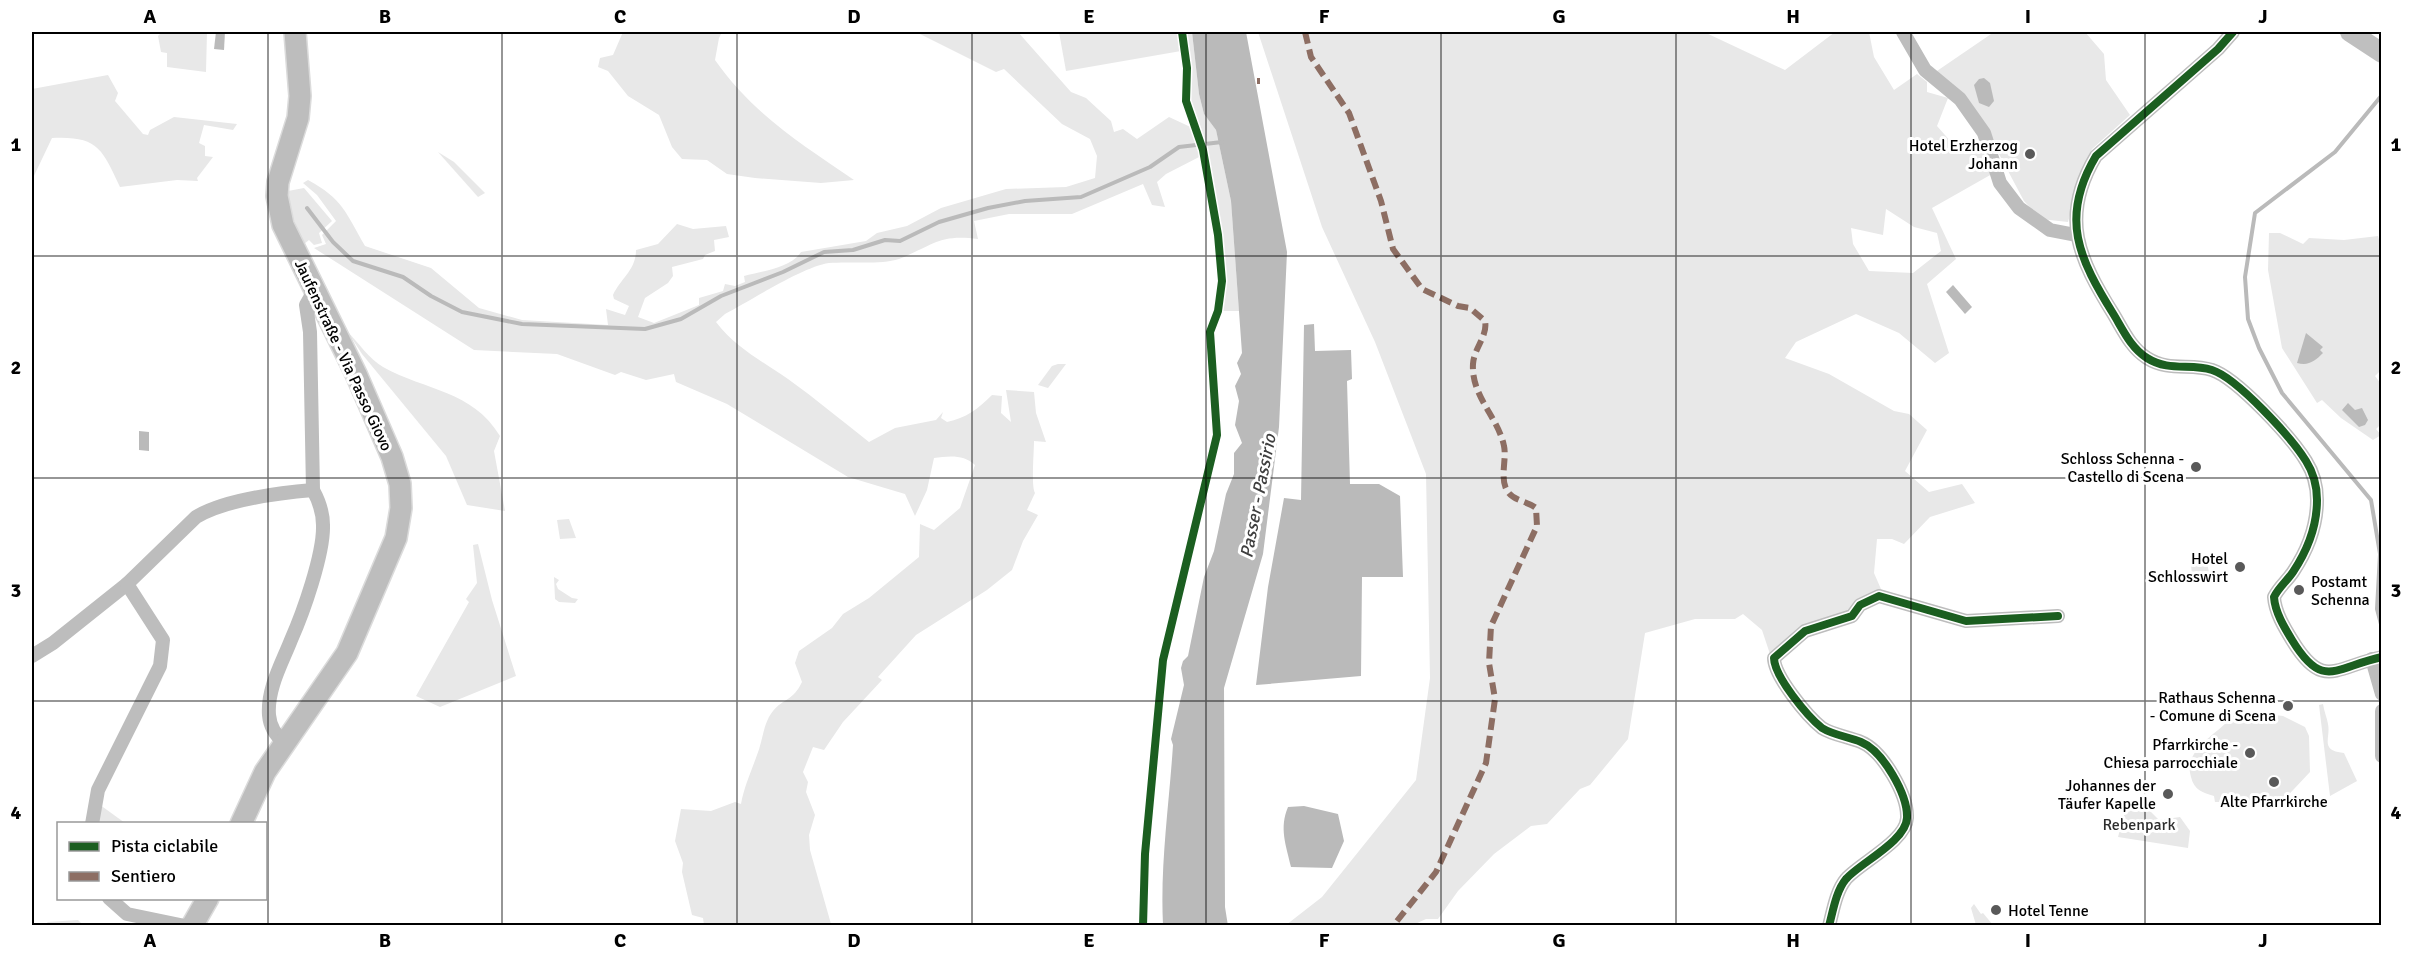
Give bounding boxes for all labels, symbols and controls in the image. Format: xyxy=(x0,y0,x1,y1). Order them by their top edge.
text: A xyxy=(144,4,157,29)
text: B xyxy=(379,4,391,29)
text: C xyxy=(614,4,626,29)
text: D xyxy=(847,4,861,29)
text: E xyxy=(1083,4,1095,29)
text: F xyxy=(1319,4,1330,29)
text: G xyxy=(1552,4,1566,29)
text: H xyxy=(1786,4,1800,29)
text: I xyxy=(2025,4,2031,29)
text: J xyxy=(2258,4,2268,29)
text: 1 xyxy=(11,132,22,157)
text: 1 xyxy=(2391,132,2402,157)
place label: Hotel Erzherzog Johann xyxy=(1909,136,2018,174)
marker: Hotel Erzherzog Johann xyxy=(2023,147,2037,161)
street label: Jaufenstraße - Via Passo Giovo xyxy=(290,257,396,454)
text: 2 xyxy=(11,355,21,380)
text: 2 xyxy=(2391,355,2401,380)
water label: Passer - Passirio xyxy=(1235,431,1281,560)
place label: Schloss Schenna - Castello di Scena xyxy=(2061,449,2184,487)
marker: Schloss Schenna - Castello di Scena xyxy=(2189,460,2203,474)
place label: Hotel Schlosswirt xyxy=(2148,549,2228,587)
marker: Hotel Schlosswirt xyxy=(2233,560,2247,574)
place label: Postamt Schenna xyxy=(2311,572,2370,610)
text: 3 xyxy=(11,578,21,603)
text: 3 xyxy=(2391,578,2401,603)
marker: Postamt Schenna xyxy=(2292,583,2306,597)
place label: Rathaus Schenna - Comune di Scena xyxy=(2150,688,2276,726)
marker: Rathaus Schenna - Comune di Scena xyxy=(2281,699,2295,713)
place label: Pfarrkirche - Chiesa parrocchiale xyxy=(2104,735,2238,773)
marker: Pfarrkirche - Chiesa parrocchiale xyxy=(2243,746,2257,760)
marker: Alte Pfarrkirche xyxy=(2267,775,2281,789)
place label: Johannes der Täufer Kapelle xyxy=(2058,776,2156,814)
marker: Johannes der Täufer Kapelle xyxy=(2161,787,2175,801)
place label: Alte Pfarrkirche xyxy=(2220,792,2328,812)
text: 4 xyxy=(11,800,22,825)
text: 4 xyxy=(2391,800,2402,825)
park label: Rebenpark xyxy=(2102,815,2176,835)
legend xyxy=(57,822,267,900)
text: Pista ciclabile xyxy=(111,835,218,857)
text: Sentiero xyxy=(111,865,176,887)
place label: Hotel Tenne xyxy=(2008,901,2089,921)
marker: Hotel Tenne xyxy=(1989,903,2003,917)
text: A xyxy=(144,928,157,953)
text: B xyxy=(379,928,391,953)
text: C xyxy=(614,928,626,953)
text: D xyxy=(847,928,861,953)
text: E xyxy=(1083,928,1095,953)
text: F xyxy=(1319,928,1330,953)
text: G xyxy=(1552,928,1566,953)
text: H xyxy=(1786,928,1800,953)
text: I xyxy=(2025,928,2031,953)
text: J xyxy=(2258,928,2268,953)

